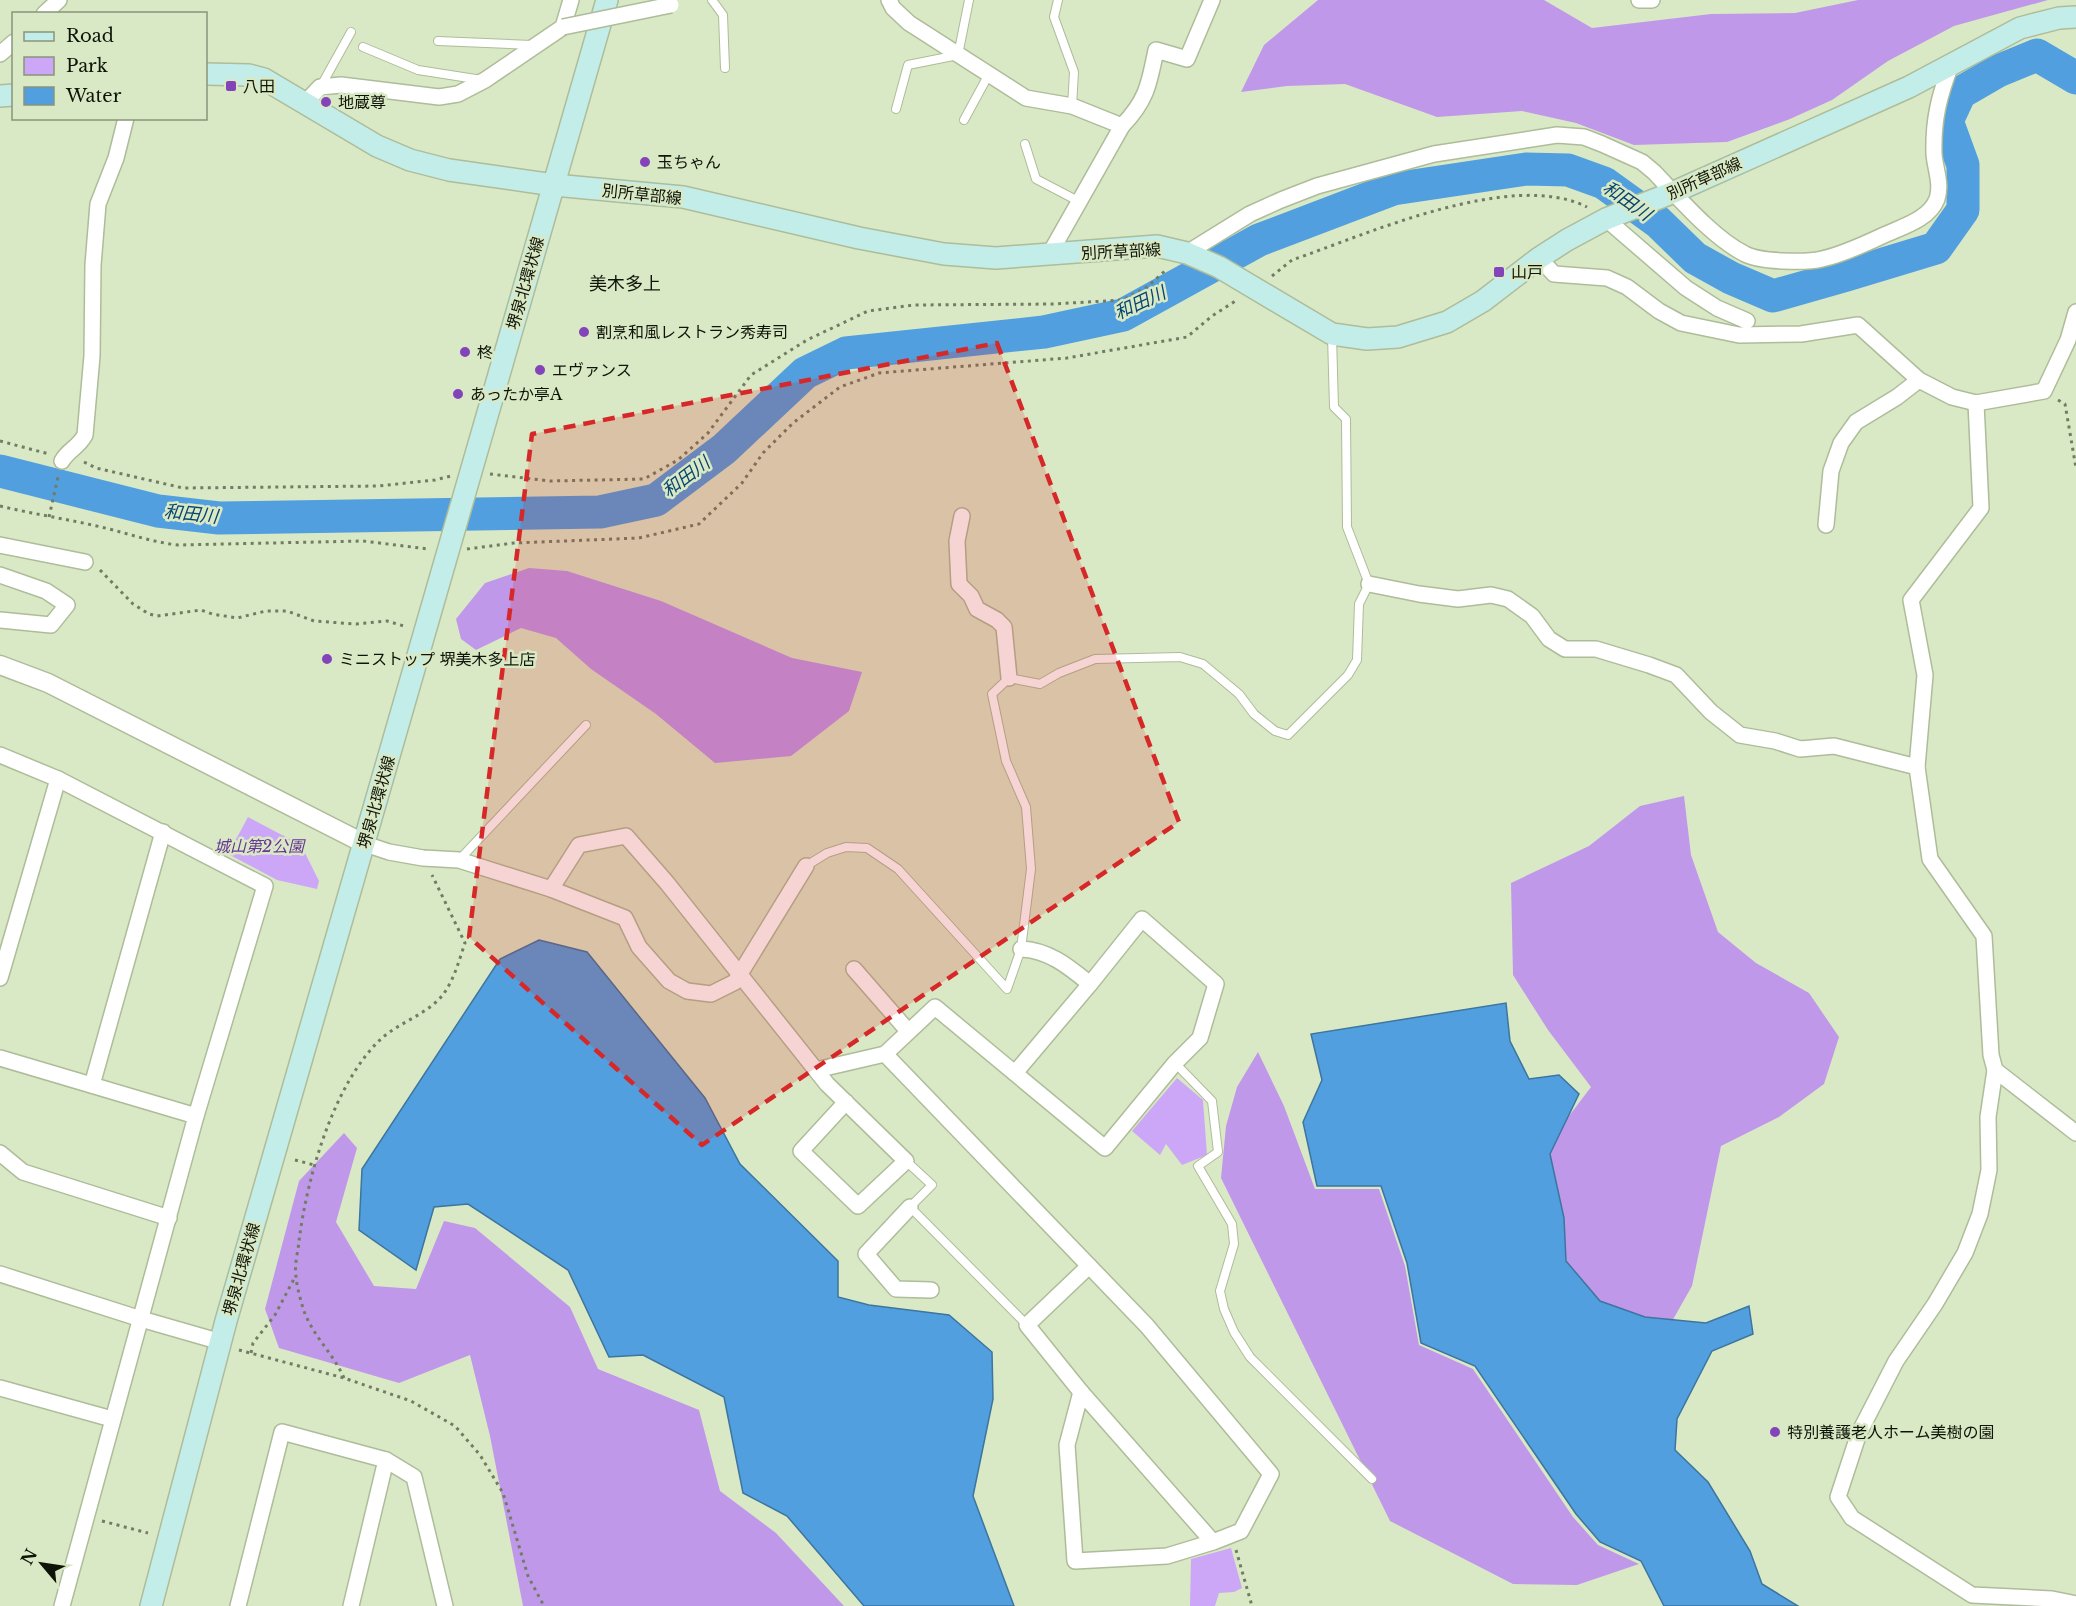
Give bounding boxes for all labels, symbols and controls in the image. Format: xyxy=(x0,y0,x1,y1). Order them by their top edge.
legend xyxy=(12,12,207,120)
text: Road xyxy=(66,25,114,47)
text: Park xyxy=(66,55,108,77)
place label: 八田 xyxy=(243,76,275,96)
marker: 八田 xyxy=(224,79,238,93)
text: Water xyxy=(65,85,122,107)
place label: 地蔵尊 xyxy=(338,92,386,112)
marker: 地蔵尊 xyxy=(319,95,333,109)
place label: 玉ちゃん xyxy=(657,152,721,172)
street label: 別所草部線 xyxy=(1663,153,1745,203)
marker: 玉ちゃん xyxy=(638,155,652,169)
water label: 和田川 xyxy=(1599,177,1657,227)
street label: 別所草部線 xyxy=(601,180,683,208)
street label: 堺泉北環状線 xyxy=(502,234,548,332)
street label: 別所草部線 xyxy=(1081,239,1161,263)
place label: 山戸 xyxy=(1511,262,1543,282)
marker: 山戸 xyxy=(1492,265,1506,279)
district label: 美木多上 xyxy=(589,273,661,295)
water label: 和田川 xyxy=(1111,281,1171,324)
place label: 割烹和風レストラン秀寿司 xyxy=(596,322,788,342)
marker: 割烹和風レストラン秀寿司 xyxy=(577,325,591,339)
place label: 柊 xyxy=(477,342,493,362)
marker: 柊 xyxy=(458,345,472,359)
place label: エヴァンス xyxy=(552,360,632,380)
marker: エヴァンス xyxy=(533,363,547,377)
place label: あったか亭A xyxy=(470,384,563,404)
marker: あったか亭A xyxy=(451,387,465,401)
water label: 和田川 xyxy=(658,451,716,502)
water label: 和田川 xyxy=(163,500,221,528)
place label: ミニストップ 堺美木多上店 xyxy=(339,649,536,669)
marker: ミニストップ 堺美木多上店 xyxy=(320,652,334,666)
street label: 堺泉北環状線 xyxy=(353,753,399,851)
park label: 城山第2公園 xyxy=(214,836,306,856)
street label: 堺泉北環状線 xyxy=(218,1220,264,1318)
place label: 特別養護老人ホーム美樹の園 xyxy=(1787,1422,1995,1442)
marker: 特別養護老人ホーム美樹の園 xyxy=(1768,1425,1782,1439)
north arrow xyxy=(12,1534,72,1594)
text: N xyxy=(16,1545,41,1568)

